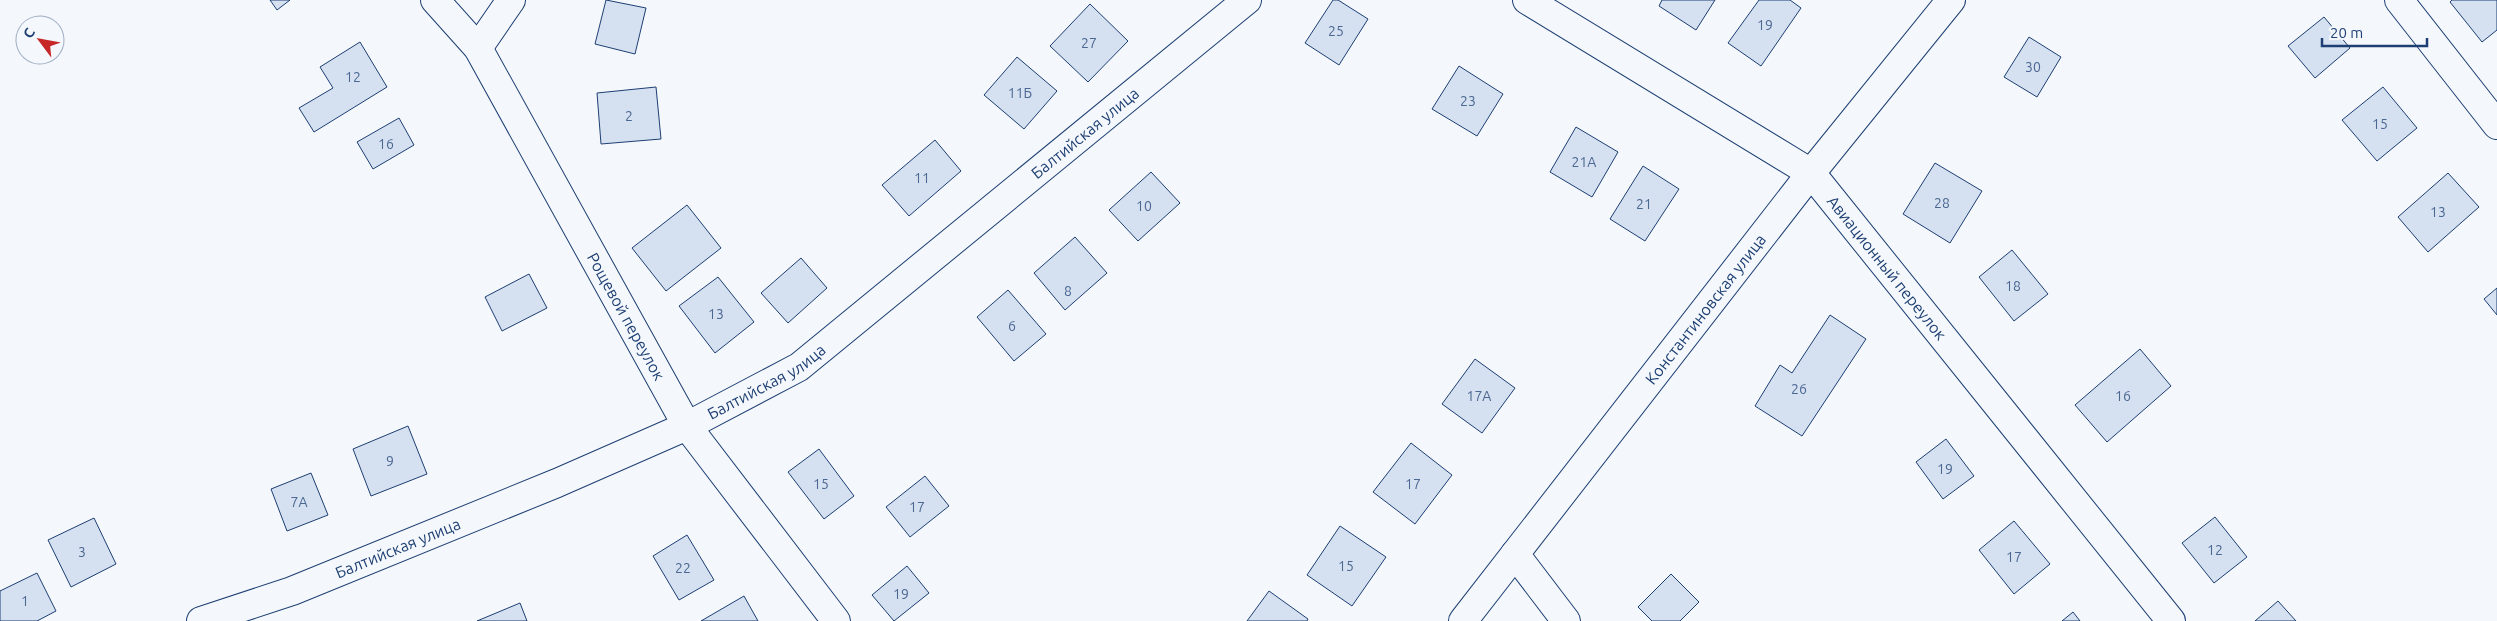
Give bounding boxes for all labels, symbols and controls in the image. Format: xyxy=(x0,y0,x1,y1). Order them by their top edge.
north arrow xyxy=(15,15,65,65)
scale bar xyxy=(2322,15,2427,47)
house number: 19 xyxy=(1757,17,1773,33)
house number: 25 xyxy=(1328,23,1344,39)
text: 20 m xyxy=(2330,24,2363,41)
text: С xyxy=(20,25,38,41)
house number: 27 xyxy=(1081,35,1097,51)
house number: 30 xyxy=(2025,59,2041,75)
house number: 12 xyxy=(345,69,361,85)
street label: Балтийская улица xyxy=(1027,84,1142,182)
house number: 11Б xyxy=(1008,85,1032,101)
house number: 23 xyxy=(1460,93,1476,109)
house number: 2 xyxy=(625,108,633,124)
house number: 15 xyxy=(2372,116,2388,132)
house number: 16 xyxy=(378,136,394,152)
house number: 21А xyxy=(1572,154,1596,170)
house number: 11 xyxy=(914,170,930,186)
street label: Авиационный переулок xyxy=(1824,192,1950,343)
house number: 28 xyxy=(1934,195,1950,211)
house number: 21 xyxy=(1636,196,1652,212)
house number: 10 xyxy=(1136,198,1152,214)
house number: 13 xyxy=(2430,204,2446,220)
street label: Константиновская улица xyxy=(1642,231,1769,388)
street label: Рощевой переулок xyxy=(584,249,669,383)
house number: 18 xyxy=(2005,278,2021,294)
house number: 8 xyxy=(1064,283,1072,299)
house number: 13 xyxy=(708,306,724,322)
house number: 6 xyxy=(1008,318,1016,334)
street label: Балтийская улица xyxy=(704,340,829,423)
house number: 26 xyxy=(1791,381,1807,397)
house number: 17А xyxy=(1467,388,1491,404)
house number: 16 xyxy=(2115,388,2131,404)
house number: 9 xyxy=(386,453,394,469)
house number: 19 xyxy=(1937,461,1953,477)
house number: 15 xyxy=(813,476,829,492)
house number: 17 xyxy=(1405,476,1421,492)
house number: 7А xyxy=(291,494,308,510)
house number: 17 xyxy=(909,499,925,515)
street label: Балтийская улица xyxy=(332,514,463,581)
house number: 12 xyxy=(2207,542,2223,558)
house number: 3 xyxy=(78,544,86,560)
house number: 17 xyxy=(2006,549,2022,565)
house number: 15 xyxy=(1338,558,1354,574)
house number: 22 xyxy=(675,560,691,576)
house number: 19 xyxy=(893,586,909,602)
house number: 1 xyxy=(21,593,29,609)

